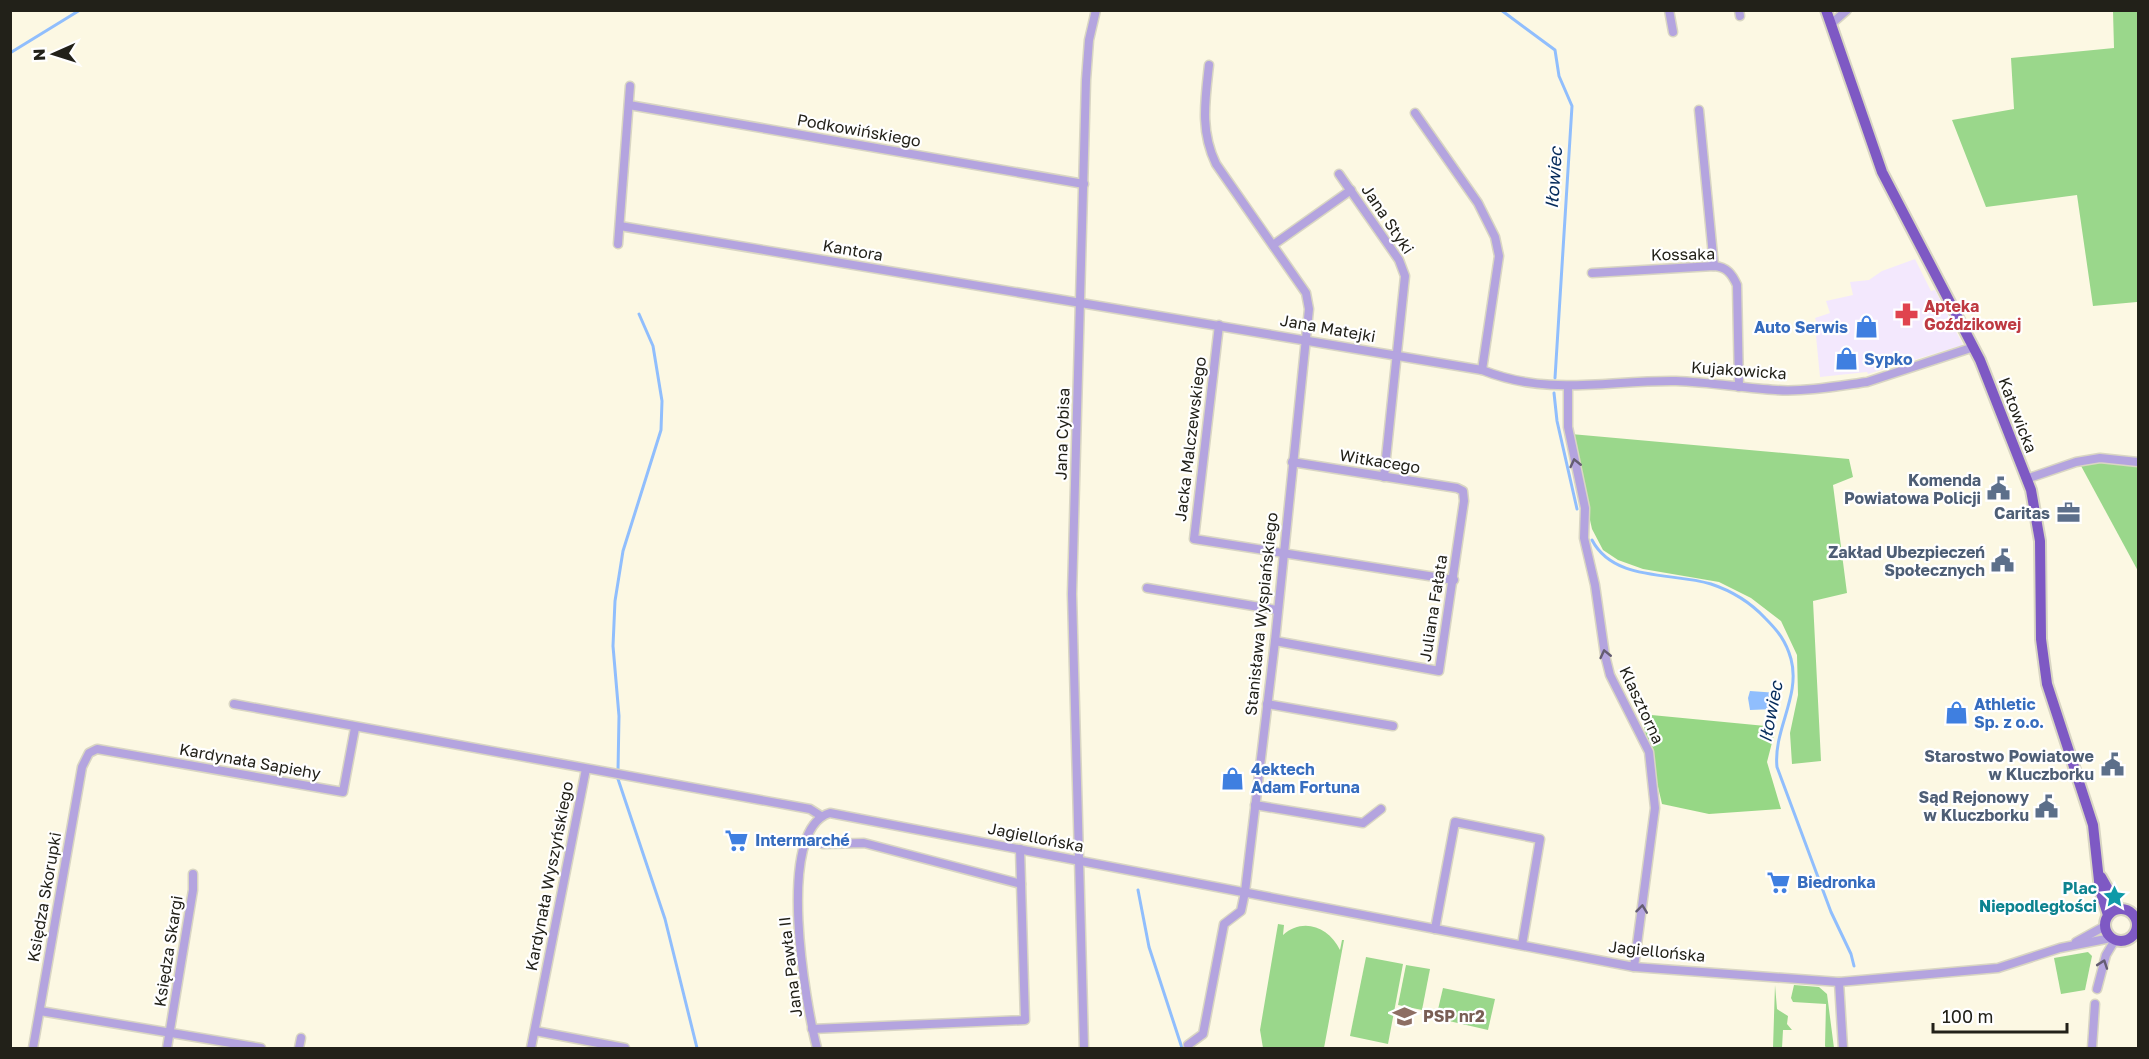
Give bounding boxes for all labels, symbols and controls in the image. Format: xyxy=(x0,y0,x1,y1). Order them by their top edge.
north arrow xyxy=(24,24,84,84)
text: N xyxy=(29,48,49,61)
street label: Podkowińskiego xyxy=(795,109,923,151)
water label: Iłowiec xyxy=(1540,145,1566,210)
street label: Jana Styki xyxy=(1357,180,1419,258)
street label: Kantora xyxy=(821,235,885,265)
street label: Kossaka xyxy=(1651,243,1715,265)
place label: Apteka Goździkowej xyxy=(1924,296,2021,334)
pharmacy icon: Apteka Goździkowej xyxy=(1893,302,1919,328)
street label: Jana Matejki xyxy=(1279,310,1377,346)
shop icon: Auto Serwis xyxy=(1853,314,1879,340)
place label: Auto Serwis xyxy=(1754,317,1848,337)
shop icon: Sypko xyxy=(1833,346,1859,372)
place label: Sypko xyxy=(1864,349,1913,369)
street label: Jacka Malczewskiego xyxy=(1170,355,1210,523)
street label: Kujakowicka xyxy=(1691,357,1787,383)
street label: Katowicka xyxy=(1994,374,2042,456)
street label: Jana Cybisa xyxy=(1050,388,1074,480)
street label: Witkacego xyxy=(1338,445,1422,477)
one-way arrow xyxy=(1569,458,1582,468)
place label: Komenda Powiatowa Policji xyxy=(1844,470,1981,508)
public building icon: Komenda Powiatowa Policji xyxy=(1986,476,2012,502)
office icon: Caritas xyxy=(2055,500,2081,526)
place label: Caritas xyxy=(1994,503,2050,523)
street label: Stanisława Wyspiańskiego xyxy=(1240,511,1282,717)
place label: Zakład Ubezpieczeń Społecznych xyxy=(1828,542,1985,580)
public building icon: Zakład Ubezpieczeń Społecznych xyxy=(1990,548,2016,574)
street label: Juliana Fałata xyxy=(1415,553,1451,663)
one-way arrow xyxy=(1599,649,1612,659)
street label: Klasztorna xyxy=(1615,663,1669,747)
water label: Iłowiec xyxy=(1753,678,1787,744)
place label: Athletic Sp. z o.o. xyxy=(1974,694,2044,732)
shop icon: Athletic Sp. z o.o. xyxy=(1943,700,1969,726)
street label: Kardynała Sapiehy xyxy=(178,739,322,783)
place label: Starostwo Powiatowe w Kluczborku xyxy=(1924,746,2094,784)
public building icon: Starostwo Powiatowe w Kluczborku xyxy=(2099,752,2125,778)
place label: 4ektech Adam Fortuna xyxy=(1251,759,1360,797)
shop icon: 4ektech Adam Fortuna xyxy=(1220,765,1246,791)
street label: Kardynała Wyszyńskiego xyxy=(521,780,577,972)
place label: Sąd Rejonowy w Kluczborku xyxy=(1918,787,2029,825)
public building icon: Sąd Rejonowy w Kluczborku xyxy=(2034,793,2060,819)
street label: Jagiellońska xyxy=(986,818,1086,856)
supermarket icon: Intermarché xyxy=(724,827,750,853)
street label: Księdza Skorupki xyxy=(23,830,65,964)
place label: Intermarché xyxy=(755,830,850,850)
supermarket icon: Biedronka xyxy=(1766,869,1792,895)
place label: Biedronka xyxy=(1797,872,1876,892)
place label: Plac Niepodległości xyxy=(1979,878,2097,916)
place icon: Plac Niepodległości xyxy=(2102,884,2128,910)
street label: Księdza Skargi xyxy=(149,894,187,1008)
one-way arrow xyxy=(1635,904,1647,913)
street label: Jana Pawła II xyxy=(774,915,806,1019)
street label: Jagiellońska xyxy=(1608,936,1706,966)
one-way arrow xyxy=(2096,959,2108,970)
scale bar xyxy=(1933,996,2066,1034)
school or university icon: PSP nr2 xyxy=(1392,1003,1418,1029)
text: 100 m xyxy=(1942,1005,1993,1027)
place label: PSP nr2 xyxy=(1423,1006,1485,1026)

